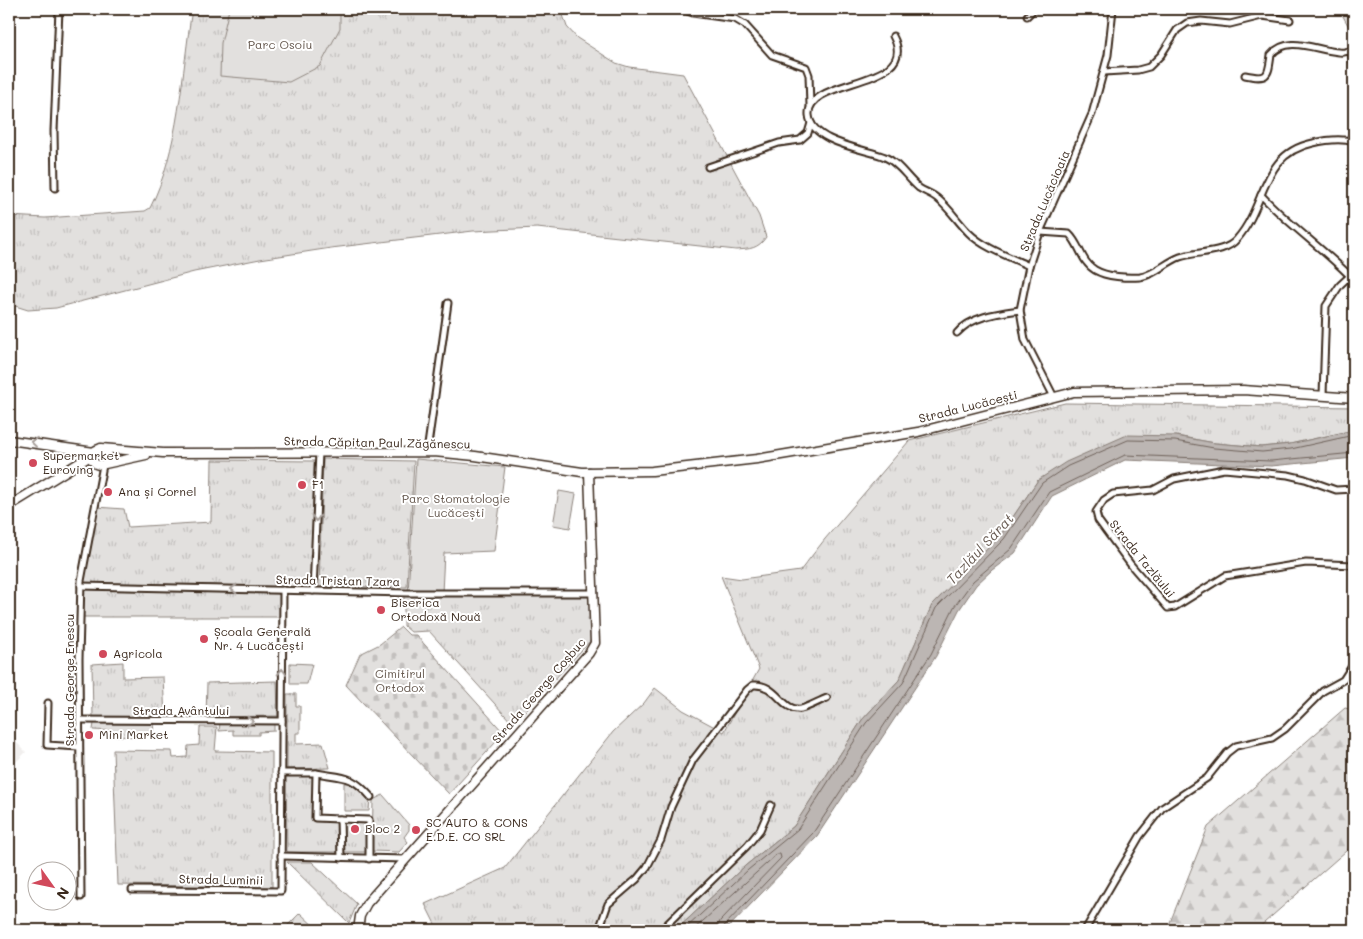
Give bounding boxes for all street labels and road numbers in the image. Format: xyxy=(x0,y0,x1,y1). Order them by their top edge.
street label: Strada Lucăcioaia xyxy=(1016,148,1073,254)
street label: Strada Lucăcești xyxy=(917,386,1019,426)
street label: Strada Căpitan Paul Zăgănescu xyxy=(284,432,470,452)
street label: Strada Tazlăului xyxy=(1106,516,1179,601)
street label: Strada Tristan Tzara xyxy=(276,571,400,589)
street label: Strada George Enescu xyxy=(61,614,77,746)
street label: Strada George Coșbuc xyxy=(488,634,589,747)
street label: Strada Avântului xyxy=(133,702,229,718)
street label: Strada Luminii xyxy=(179,870,263,888)

